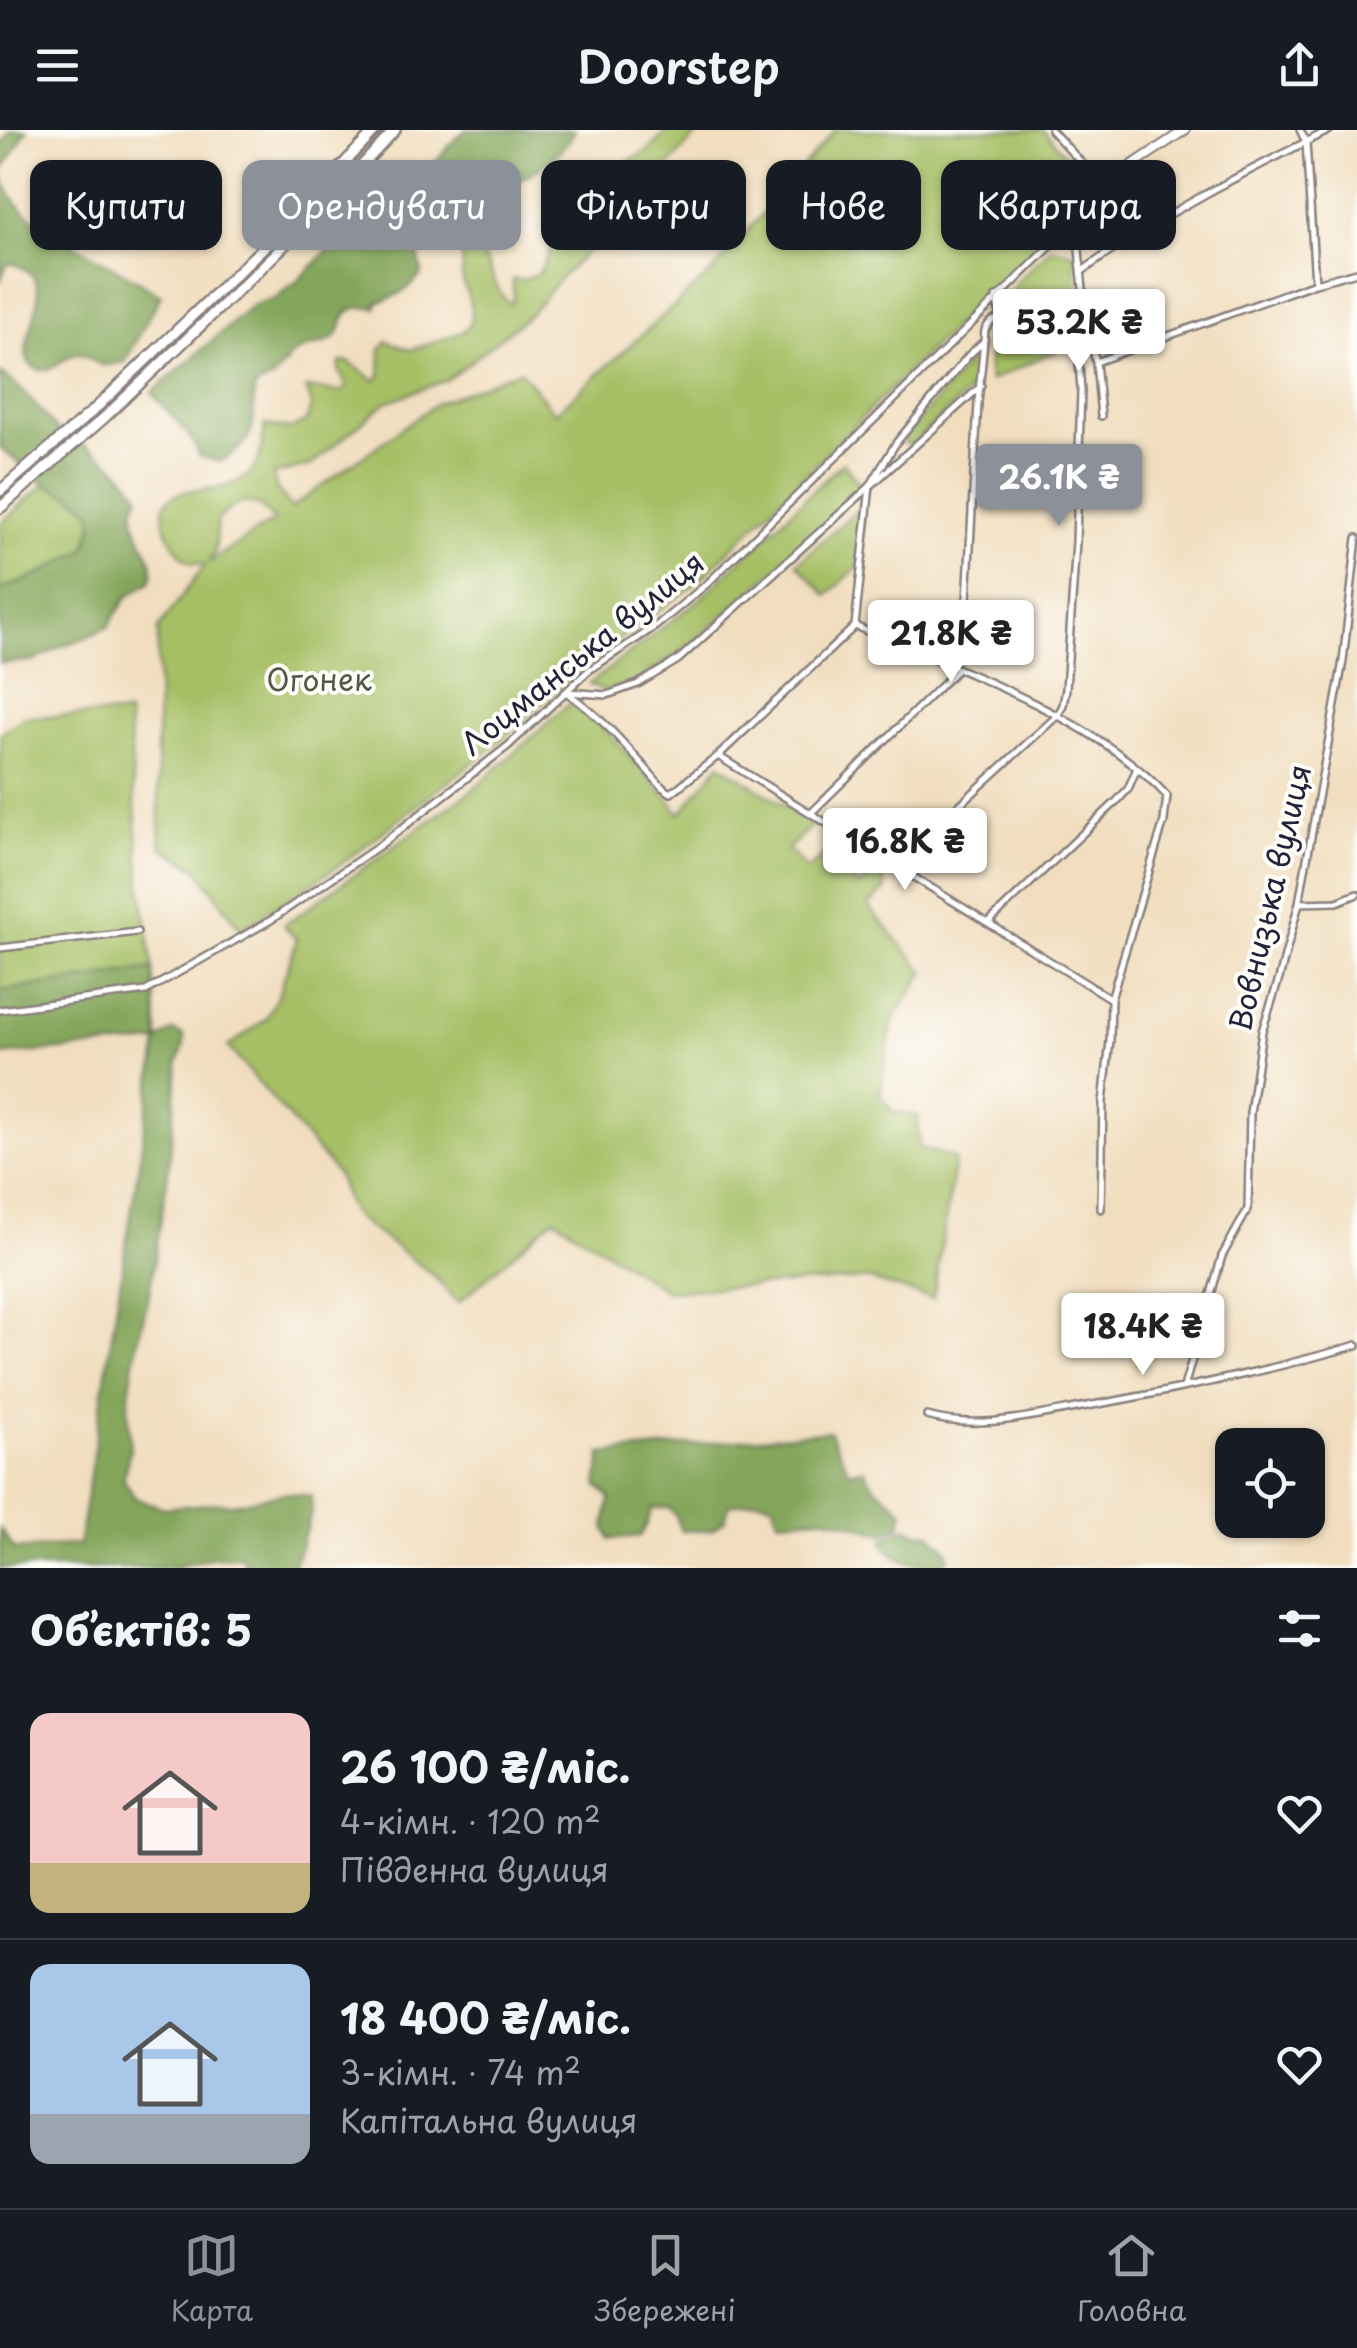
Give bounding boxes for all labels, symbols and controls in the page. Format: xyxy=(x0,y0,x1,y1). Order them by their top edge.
text: Doorstep xyxy=(577,31,780,99)
icon: menu xyxy=(30,38,85,93)
icon: share xyxy=(1272,38,1327,93)
chip: Купити xyxy=(30,160,222,250)
chip: Орендувати xyxy=(242,160,521,250)
chip: Фільтри xyxy=(541,160,746,250)
chip: Нове xyxy=(766,160,921,250)
chip: Квартира xyxy=(941,160,1176,250)
pin: 53.2K ₴ xyxy=(987,289,1171,374)
text: 53.2K ₴ xyxy=(1015,297,1143,345)
pin: 26.1K ₴ xyxy=(967,444,1151,529)
text: 26.1K ₴ xyxy=(998,452,1120,500)
street label: Лоцманська вулиця xyxy=(450,540,713,765)
pin: 21.8K ₴ xyxy=(859,600,1043,685)
text: 21.8K ₴ xyxy=(890,608,1012,656)
park label: Огонек xyxy=(266,656,372,701)
street label: Вовнизька вулиця xyxy=(1216,760,1321,1035)
pin: 16.8K ₴ xyxy=(813,808,997,893)
text: 16.8K ₴ xyxy=(845,816,965,864)
pin: 18.4K ₴ xyxy=(1051,1293,1235,1378)
text: 18.4K ₴ xyxy=(1083,1301,1203,1349)
map controls xyxy=(1215,1428,1325,1538)
button: locate xyxy=(1215,1428,1325,1538)
text: Об’єктів: 5 xyxy=(30,1597,252,1660)
icon: filters xyxy=(1272,1601,1327,1656)
text: 26 100 ₴/міс. xyxy=(340,1734,631,1797)
icon: home xyxy=(110,1753,230,1873)
icon: heart xyxy=(1272,1786,1327,1841)
text: 4-кімн. · 120 m² xyxy=(340,1797,601,1845)
text: Південна вулиця xyxy=(340,1845,609,1893)
text: 18 400 ₴/міс. xyxy=(340,1985,631,2048)
icon: home xyxy=(110,2004,230,2124)
icon: heart xyxy=(1272,2037,1327,2092)
text: 3-кімн. · 74 m² xyxy=(340,2048,581,2096)
text: Капітальна вулиця xyxy=(340,2096,638,2144)
tab: Карта xyxy=(171,2228,253,2331)
tab: Збережені xyxy=(595,2228,736,2331)
tab: Головна xyxy=(1077,2228,1186,2331)

